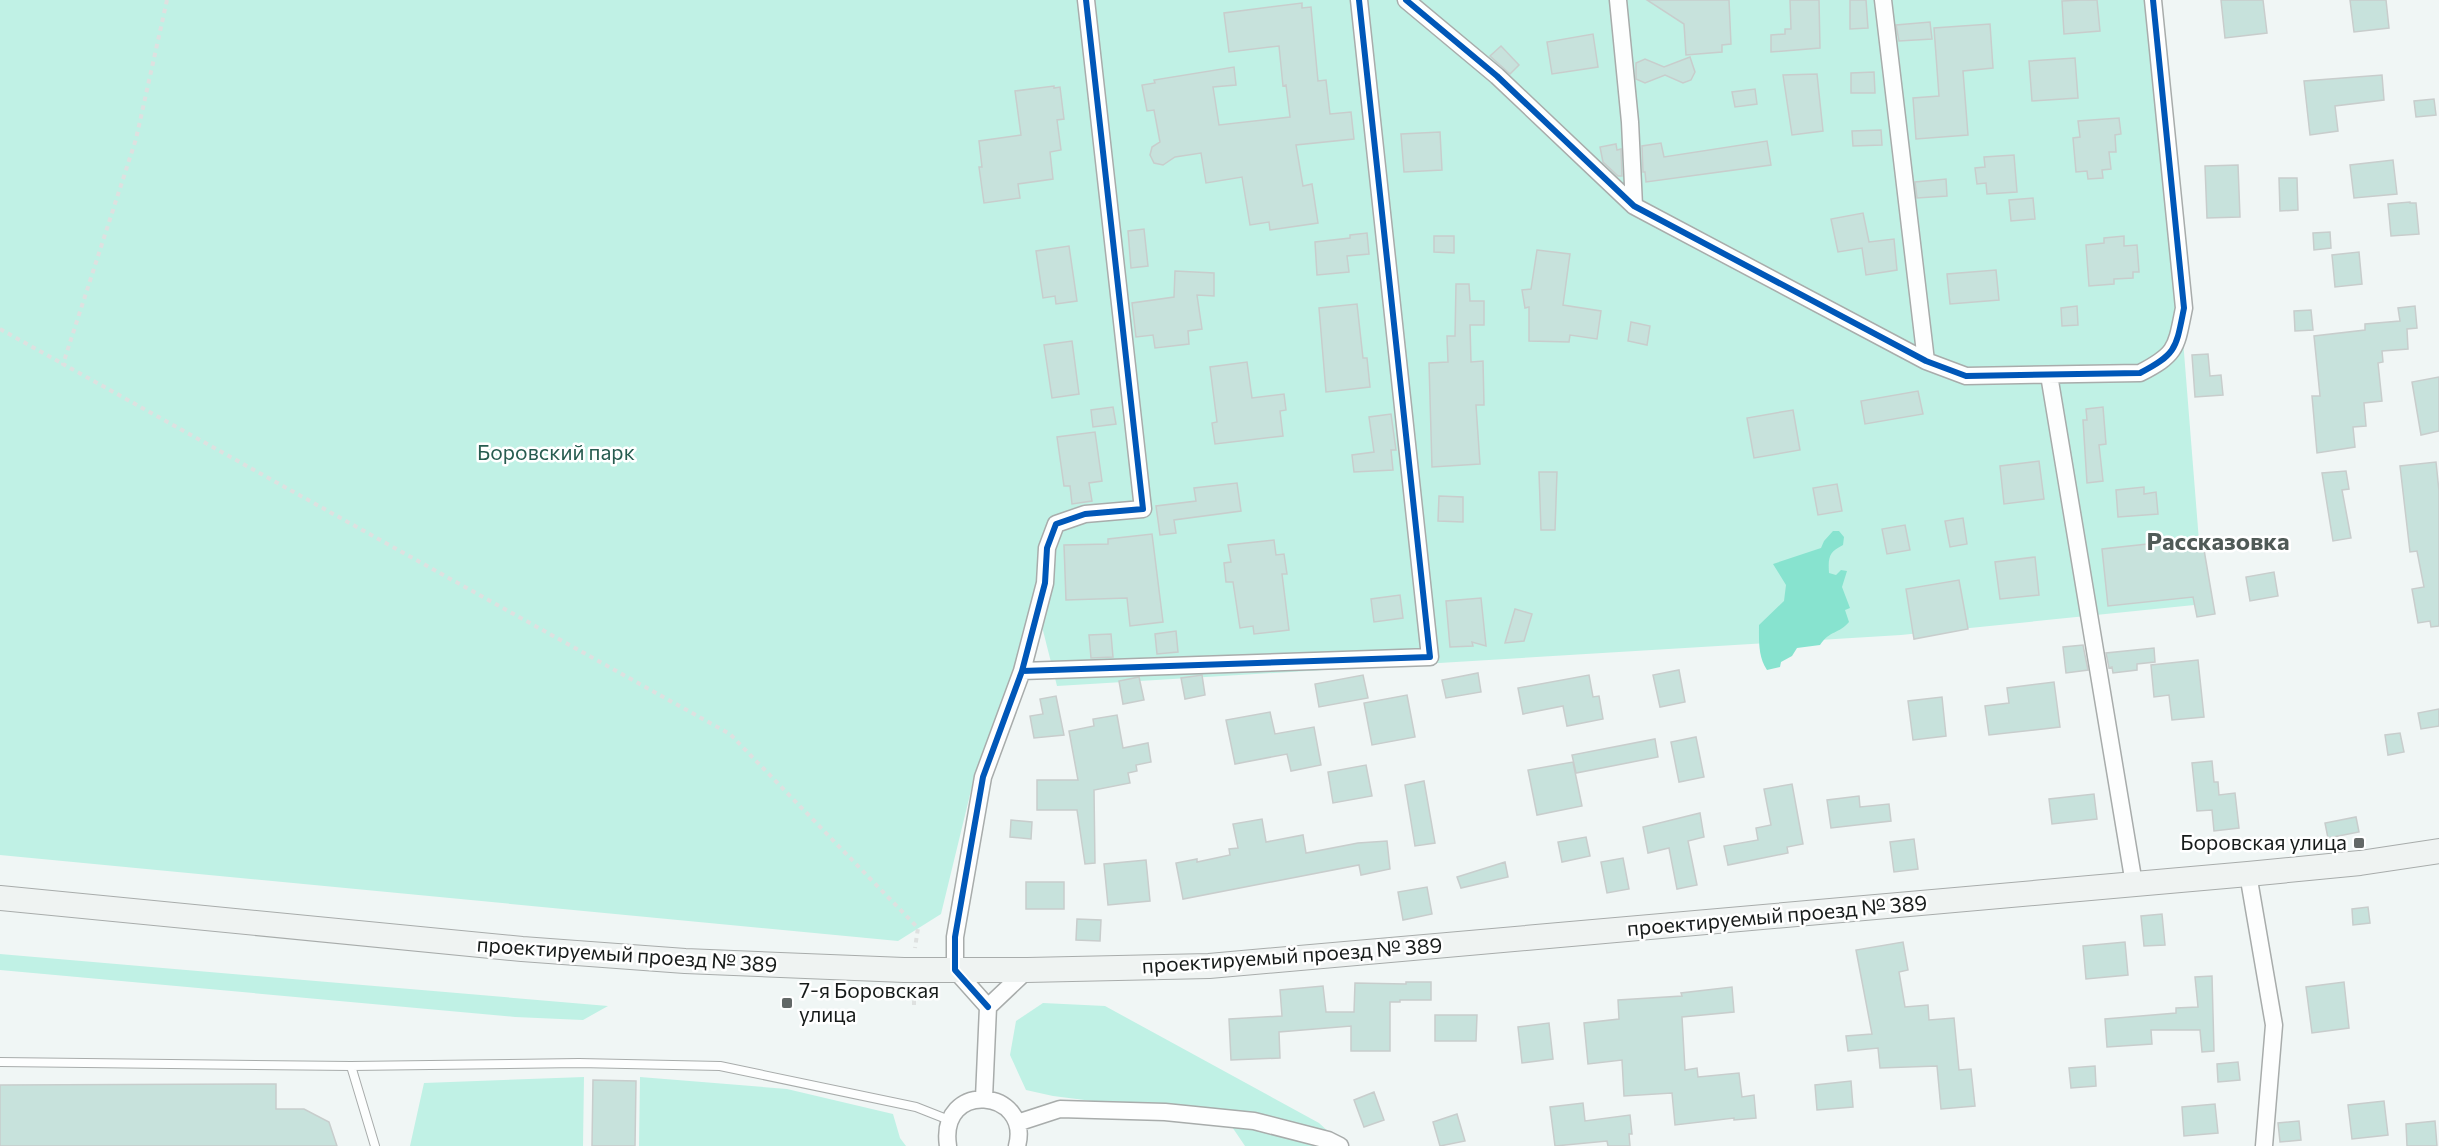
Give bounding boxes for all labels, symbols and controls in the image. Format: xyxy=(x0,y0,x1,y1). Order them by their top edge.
park label: Боровский парк xyxy=(477,439,635,464)
district label: Рассказовка xyxy=(2147,526,2289,555)
place label: Боровская улица xyxy=(2180,829,2347,854)
marker: Боровская улица xyxy=(2352,836,2366,850)
street label: проектируемый проезд № 389 xyxy=(1626,889,1928,940)
street label: проектируемый проезд № 389 xyxy=(476,931,778,976)
street label: проектируемый проезд № 389 xyxy=(1141,932,1443,977)
place label: 7-я Боровская улица xyxy=(799,977,939,1026)
marker: 7-я Боровская улица xyxy=(780,996,794,1010)

